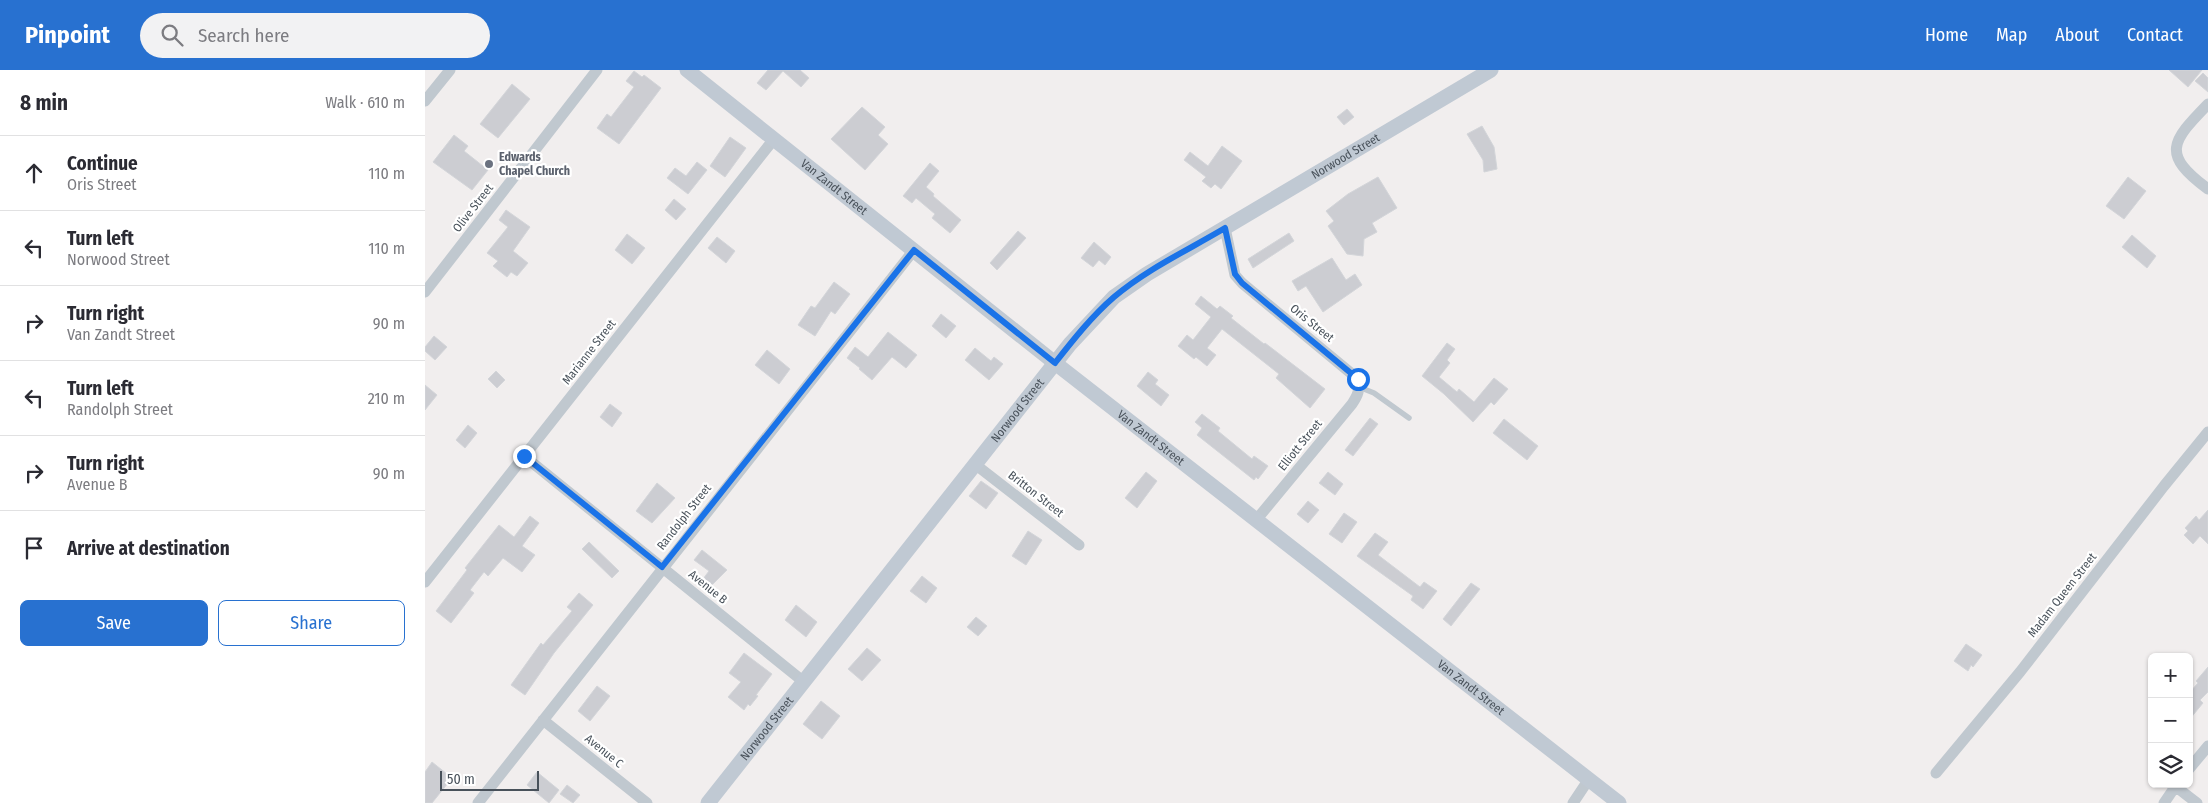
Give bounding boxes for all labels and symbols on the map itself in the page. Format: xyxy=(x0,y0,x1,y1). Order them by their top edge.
street label: Norwood Street xyxy=(1309,131,1382,182)
place label: Edwards Chapel Church xyxy=(499,150,570,178)
street label: Van Zandt Street xyxy=(798,156,870,218)
marker: Edwards Chapel Church xyxy=(483,158,495,170)
street label: Olive Street xyxy=(450,181,496,235)
street label: Oris Street xyxy=(1287,301,1337,345)
street label: Marianne Street xyxy=(559,317,619,387)
route start xyxy=(1347,368,1370,391)
street label: Norwood Street xyxy=(988,376,1047,445)
street label: Van Zandt Street xyxy=(1115,407,1187,468)
street label: Elliott Street xyxy=(1275,417,1325,473)
route end xyxy=(513,445,536,468)
street label: Britton Street xyxy=(1006,468,1067,520)
street label: Randolph Street xyxy=(654,481,714,553)
street label: Madam Queen Street xyxy=(2025,550,2099,640)
street label: Avenue B xyxy=(686,567,730,607)
street label: Van Zandt Street xyxy=(1435,657,1507,718)
street label: Norwood Street xyxy=(737,694,796,763)
street label: Avenue C xyxy=(582,731,626,771)
scale bar xyxy=(440,768,539,791)

